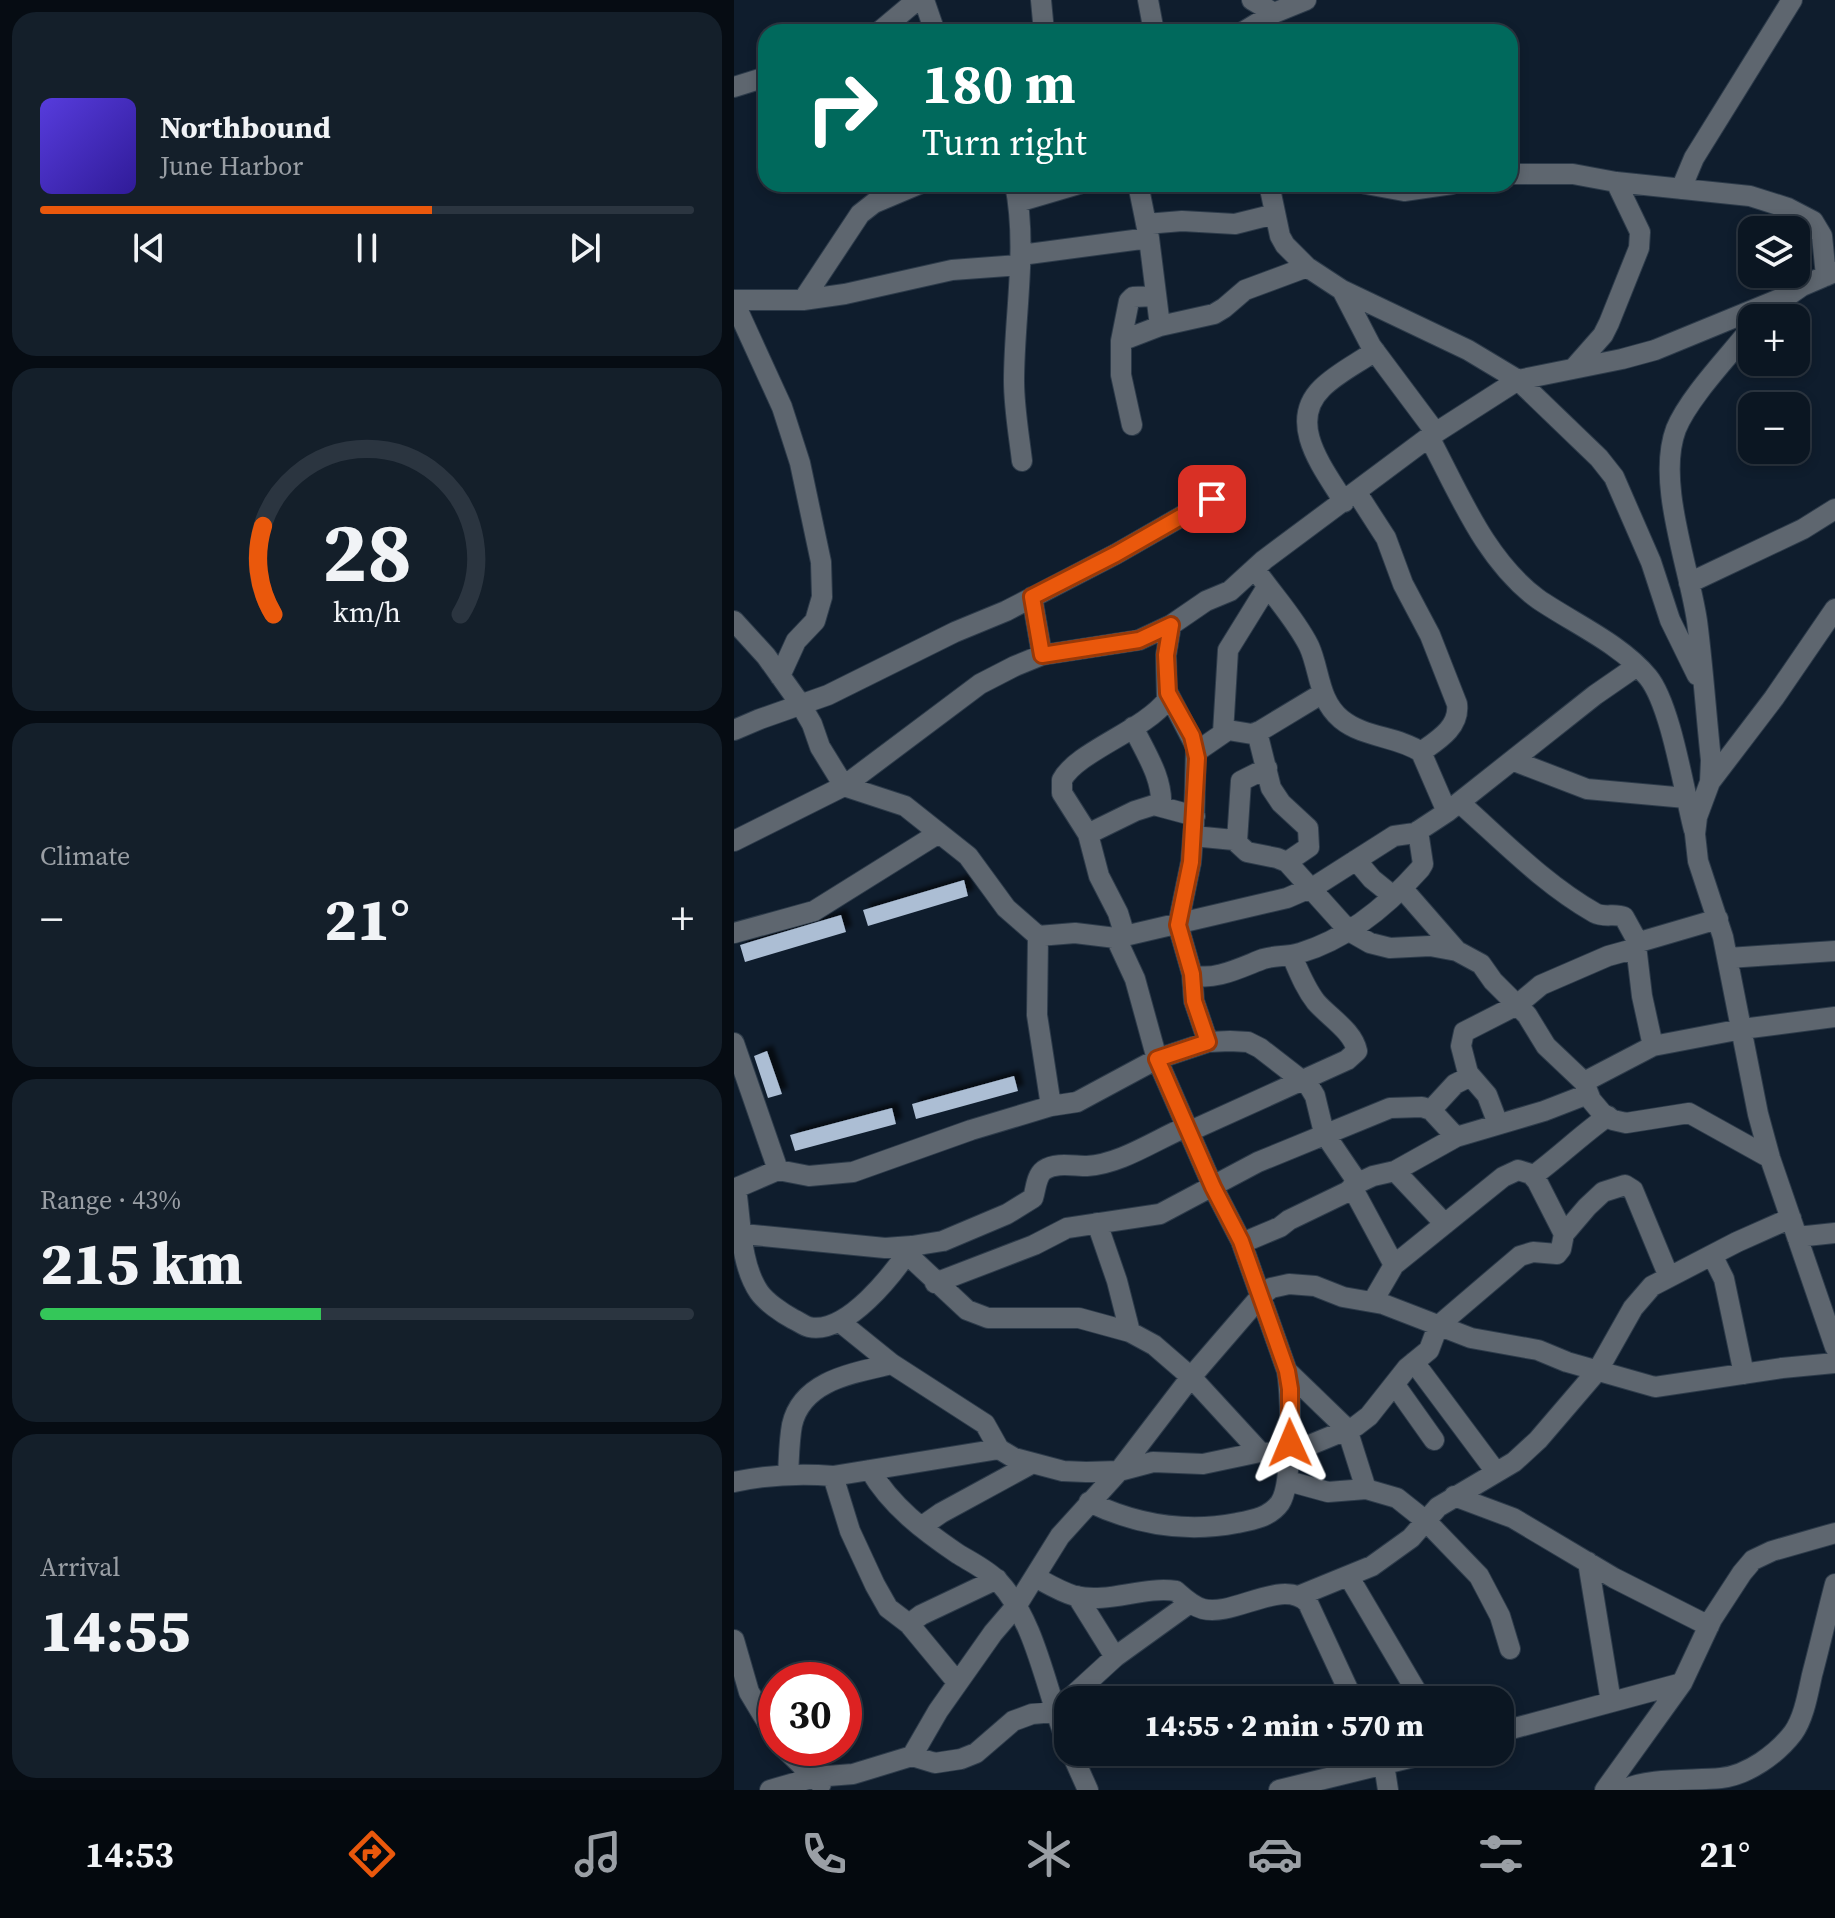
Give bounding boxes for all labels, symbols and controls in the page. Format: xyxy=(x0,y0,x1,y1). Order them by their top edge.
text: 180 m xyxy=(922,45,1076,122)
icon: right xyxy=(790,56,894,160)
text: Northbound xyxy=(160,107,331,148)
text: Turn right xyxy=(922,118,1087,167)
text: June Harbor xyxy=(160,148,303,184)
map controls xyxy=(1738,216,1810,464)
button: layers xyxy=(1738,216,1810,288)
icon: previous xyxy=(127,226,171,270)
icon: pause xyxy=(345,226,389,270)
icon: next xyxy=(563,226,607,270)
button: + xyxy=(1738,304,1810,376)
button: − xyxy=(1738,392,1810,464)
pin xyxy=(1178,465,1246,533)
icon: arrive xyxy=(1190,477,1234,521)
text: 28 xyxy=(322,495,412,609)
text: km/h xyxy=(333,593,401,633)
text: Climate xyxy=(40,838,130,874)
text: 21° xyxy=(324,878,410,960)
text: − xyxy=(40,888,63,949)
text: + xyxy=(671,888,694,949)
text: Range · 43% xyxy=(40,1182,181,1218)
text: 215 km xyxy=(40,1222,243,1304)
position arrow xyxy=(1248,1401,1332,1485)
text: Arrival xyxy=(40,1549,120,1585)
text: 14:55 xyxy=(40,1589,190,1671)
speed limit sign: 30 xyxy=(758,1662,862,1766)
text: 14:55 · 2 min · 570 m xyxy=(1144,1705,1424,1746)
icon: directions xyxy=(344,1826,400,1882)
icon: music xyxy=(570,1826,626,1882)
icon: phone xyxy=(796,1826,852,1882)
icon: climate xyxy=(1021,1826,1077,1882)
icon: car xyxy=(1247,1826,1303,1882)
icon: filters xyxy=(1473,1826,1529,1882)
text: 14:53 xyxy=(85,1830,174,1879)
text: 21° xyxy=(1699,1830,1750,1879)

